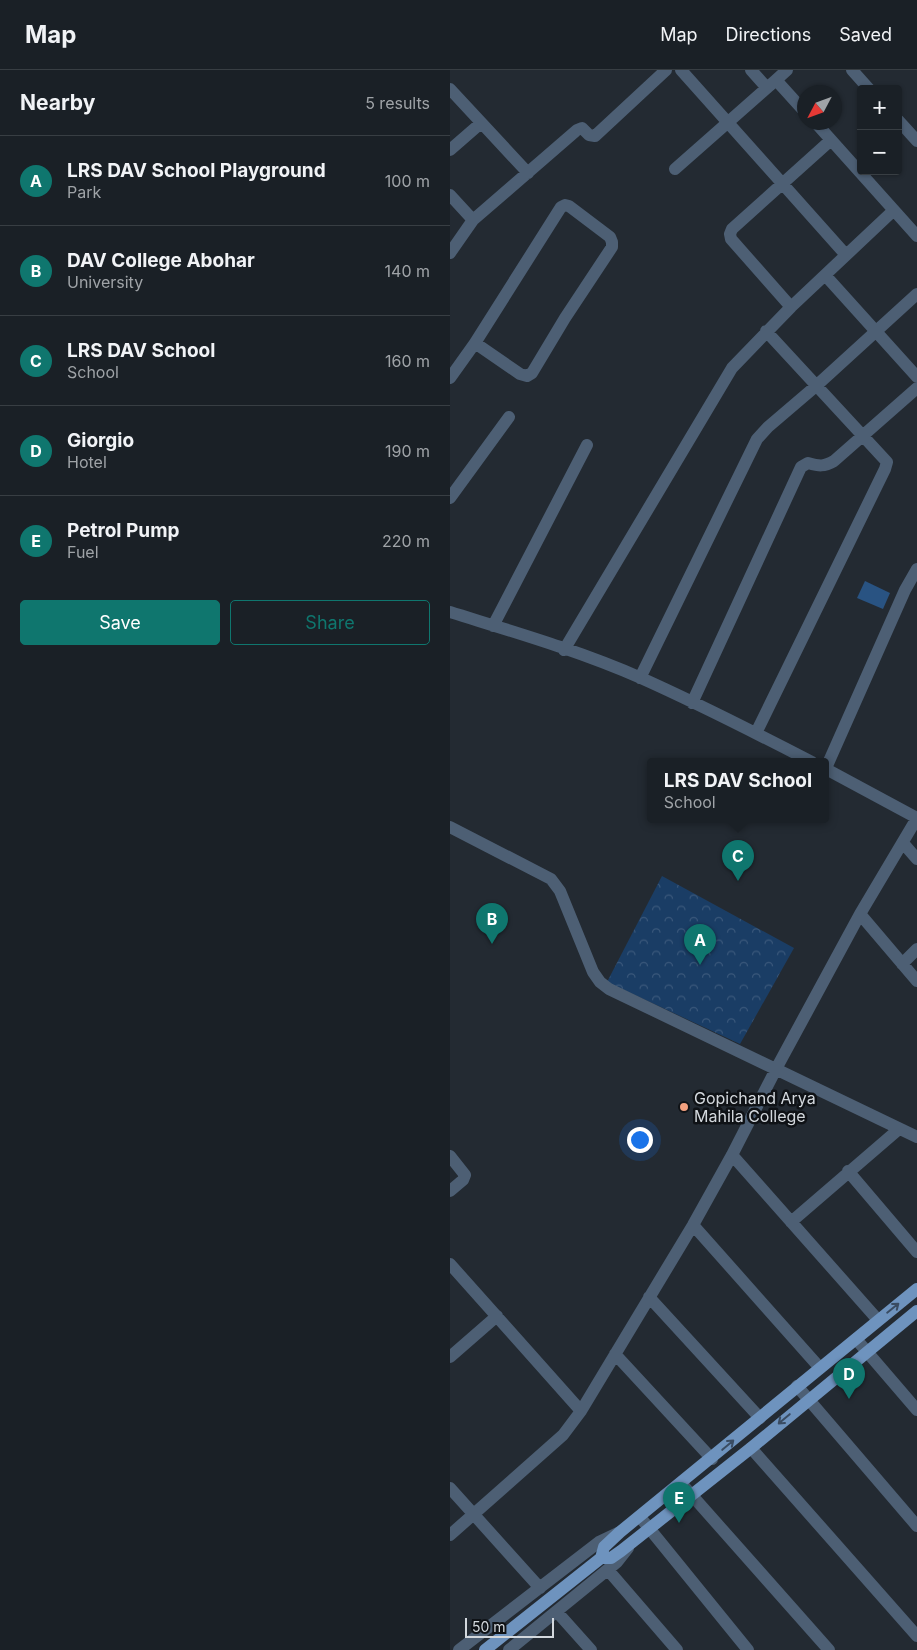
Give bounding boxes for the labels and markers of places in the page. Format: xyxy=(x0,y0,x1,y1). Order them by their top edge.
pin: C xyxy=(722,840,754,881)
pin: B xyxy=(476,903,508,944)
pin: A xyxy=(684,924,716,965)
place label: Gopichand Arya Mahila College xyxy=(694,1088,816,1126)
marker: Gopichand Arya Mahila College xyxy=(678,1101,690,1113)
pin: D xyxy=(833,1358,865,1399)
pin: E xyxy=(663,1482,695,1523)

